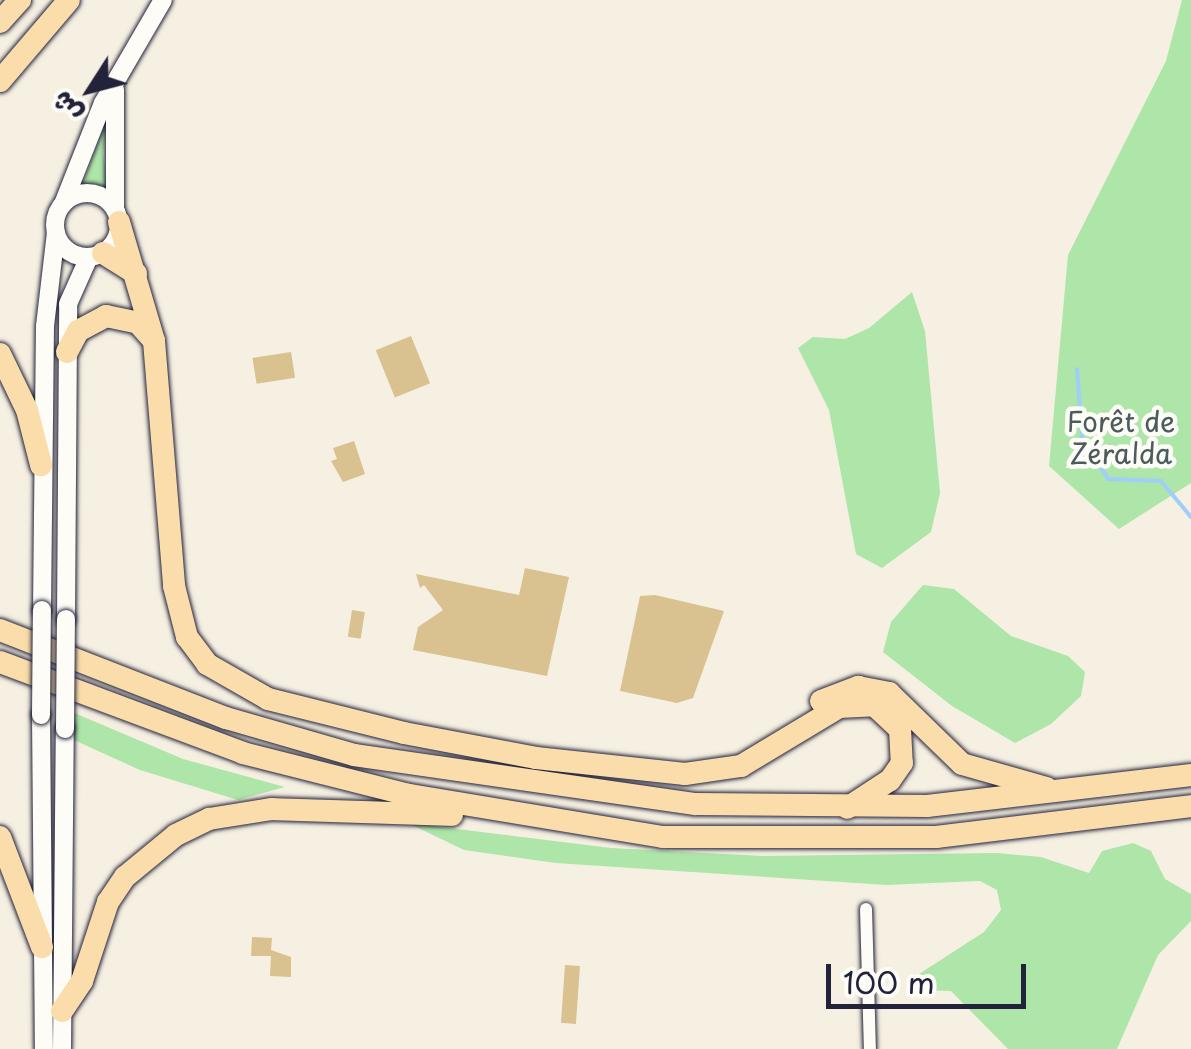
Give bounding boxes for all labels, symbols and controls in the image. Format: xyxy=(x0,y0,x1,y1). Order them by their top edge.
north arrow xyxy=(40,40,140,140)
text: ش xyxy=(39,83,92,133)
park label: Forêt de Zéralda xyxy=(1066,404,1176,470)
scale bar xyxy=(831,944,1031,1006)
text: 100 m xyxy=(843,959,935,1004)

